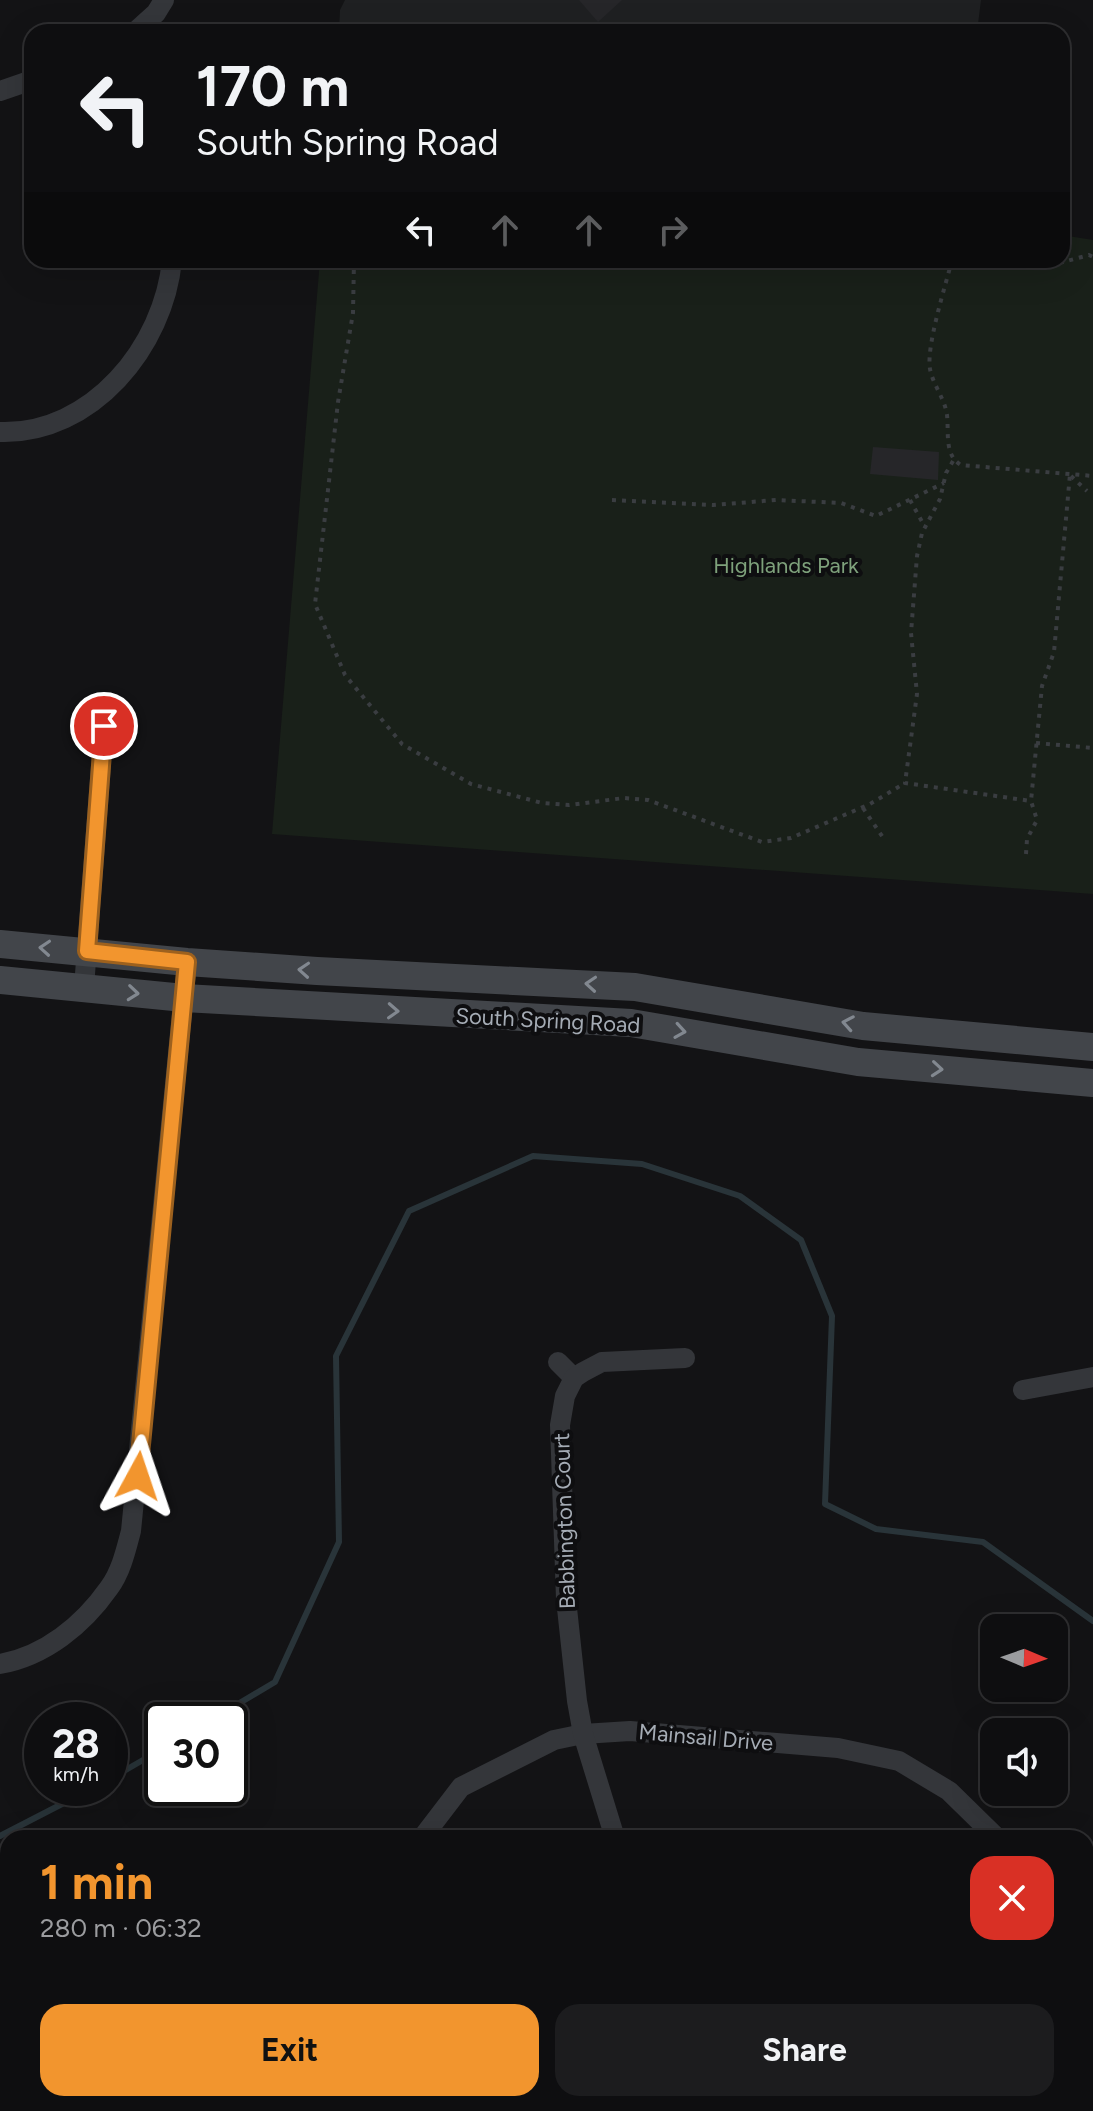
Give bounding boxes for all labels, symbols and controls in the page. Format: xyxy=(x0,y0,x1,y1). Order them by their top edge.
text: 170 m xyxy=(196,53,349,120)
icon: left xyxy=(64,56,168,160)
text: South Spring Road xyxy=(196,121,499,164)
icon: left xyxy=(399,208,443,252)
icon: ahead xyxy=(483,208,527,252)
icon: ahead xyxy=(567,208,611,252)
icon: right xyxy=(651,208,695,252)
park label: Highlands Park xyxy=(713,552,859,579)
pin xyxy=(70,692,138,760)
icon: arrive xyxy=(82,704,126,748)
one-way arrow xyxy=(38,940,51,957)
one-way arrow xyxy=(297,962,310,979)
one-way arrow xyxy=(584,976,597,993)
one-way arrow xyxy=(127,984,140,1001)
street label: South Spring Road xyxy=(455,1002,641,1039)
one-way arrow xyxy=(387,1003,400,1020)
one-way arrow xyxy=(841,1016,855,1033)
one-way arrow xyxy=(673,1022,687,1039)
one-way arrow xyxy=(931,1060,944,1077)
street label: Babbington Court xyxy=(548,1433,581,1609)
position arrow xyxy=(96,1434,180,1518)
north arrow xyxy=(980,1614,1068,1702)
map controls xyxy=(980,1614,1068,1806)
speed limit sign: 30 xyxy=(144,1702,248,1806)
street label: Mainsail Drive xyxy=(638,1718,774,1757)
button: sound xyxy=(980,1718,1068,1806)
text: 28 xyxy=(52,1720,100,1768)
text: km/h xyxy=(53,1762,99,1786)
text: 1 min xyxy=(40,1853,153,1911)
button: close xyxy=(970,1856,1054,1940)
text: 280 m · 06:32 xyxy=(40,1912,202,1944)
button: Exit xyxy=(40,2004,539,2096)
button: Share xyxy=(555,2004,1054,2096)

